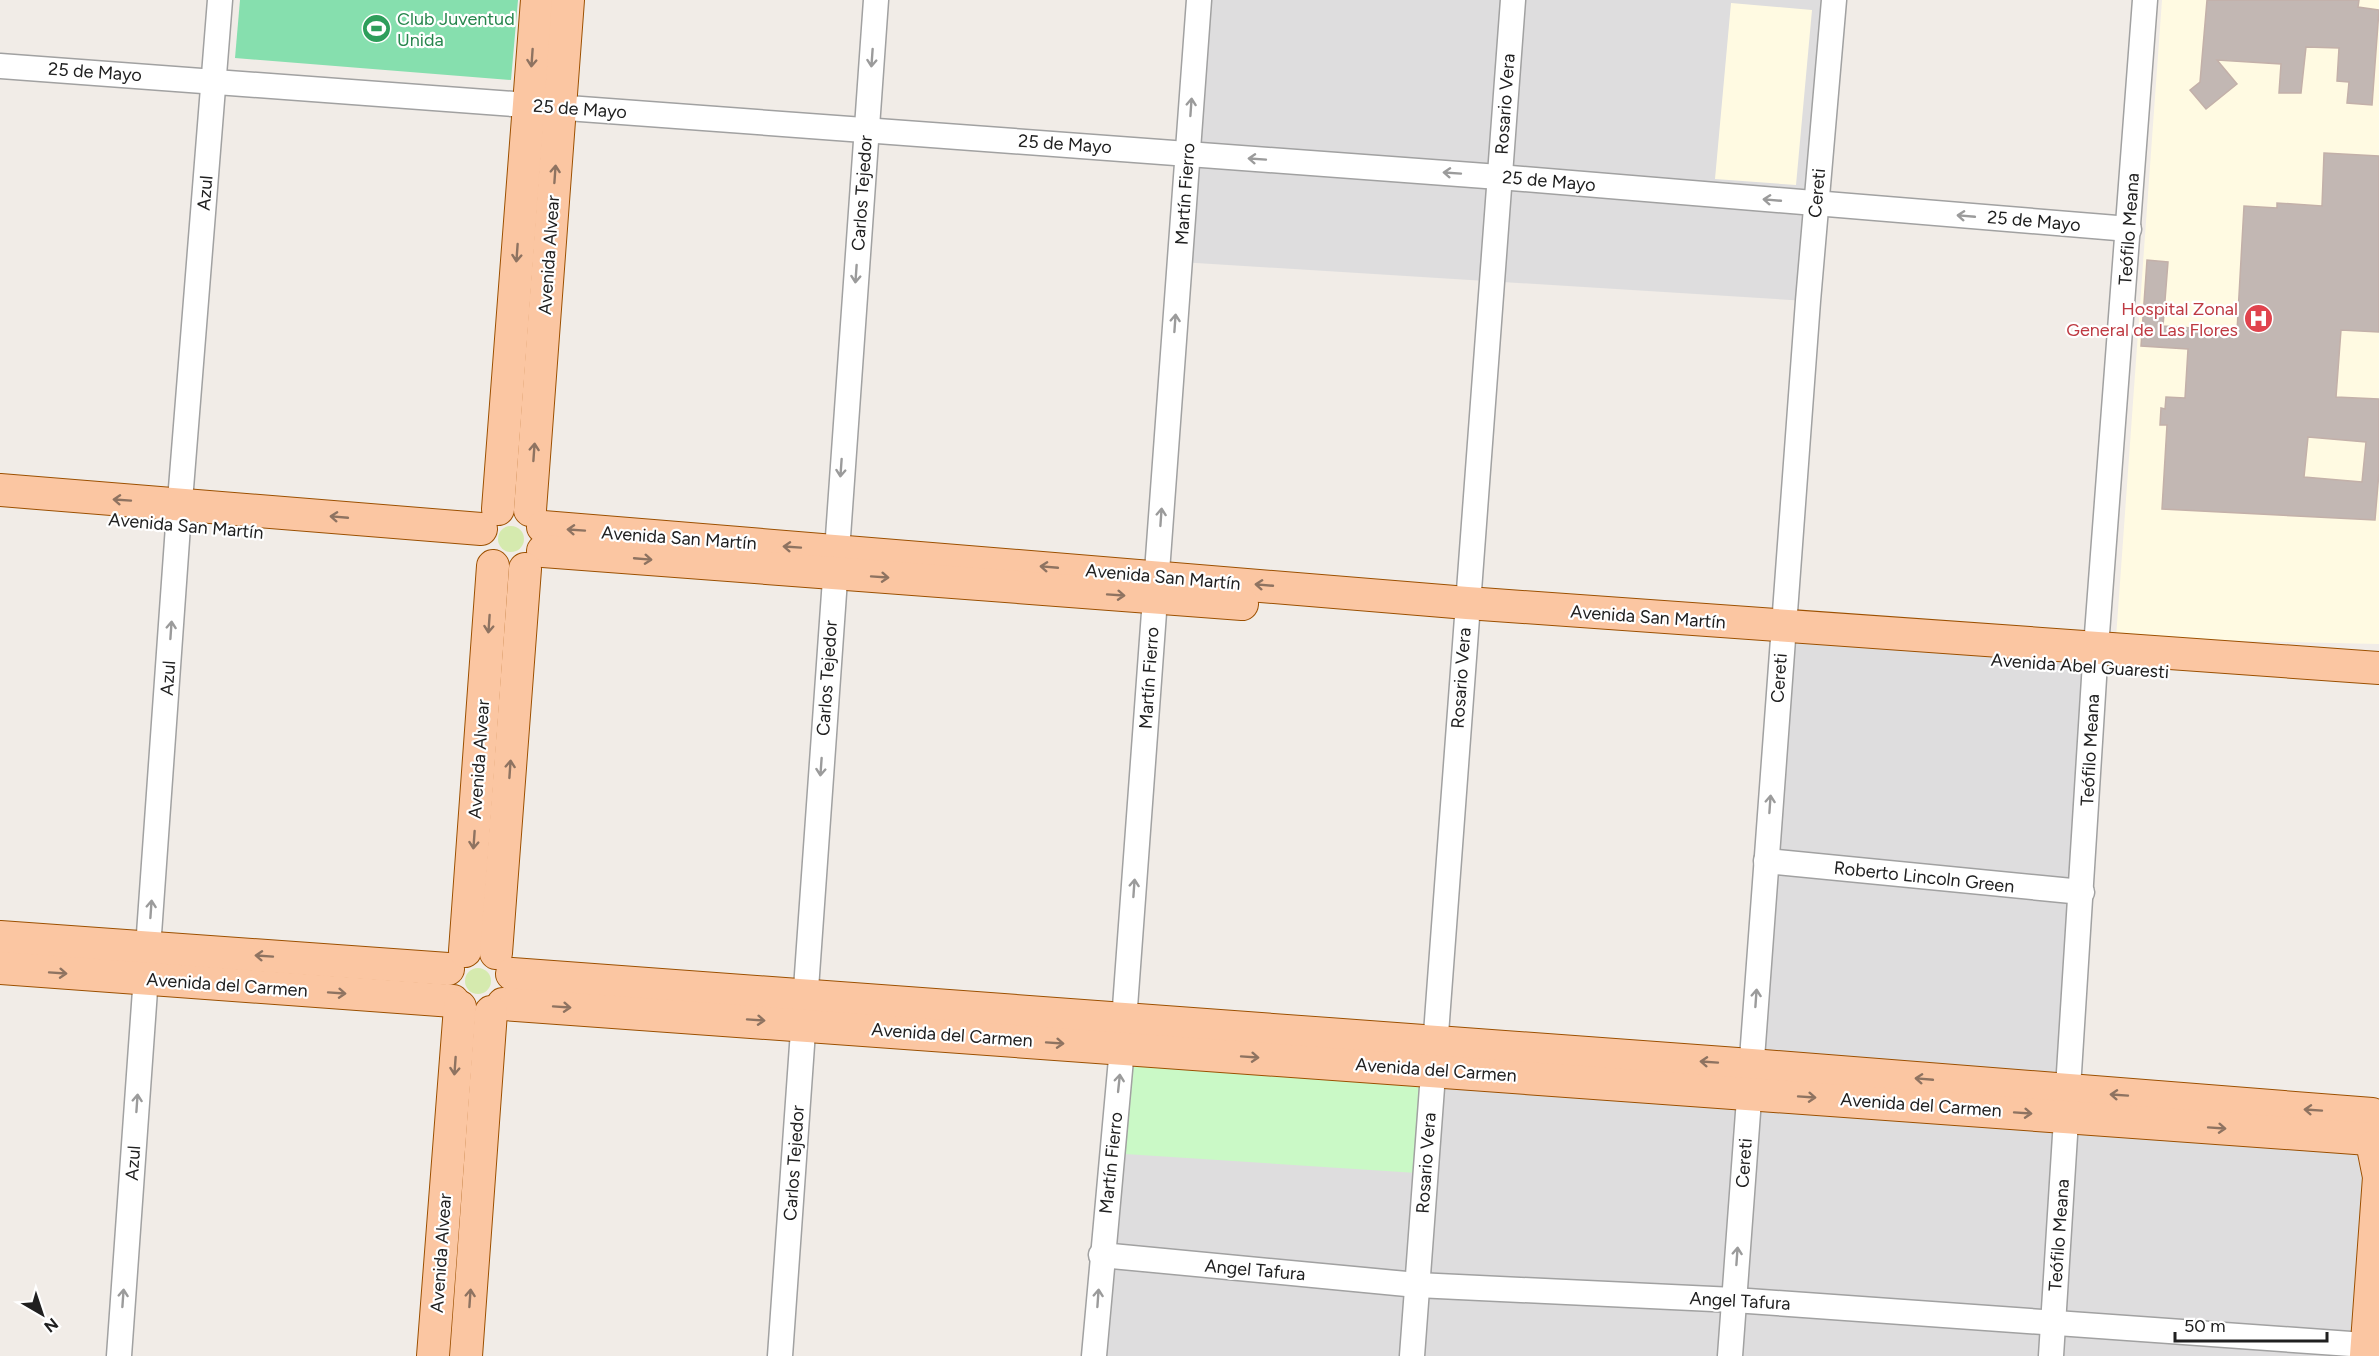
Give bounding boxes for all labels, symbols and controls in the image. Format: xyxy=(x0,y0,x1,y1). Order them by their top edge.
place label: Club Juventud Unida xyxy=(397,8,515,51)
sports icon: Club Juventud Unida xyxy=(360,13,392,45)
one-way arrow xyxy=(526,48,537,68)
one-way arrow xyxy=(866,48,877,68)
street label: Rosario Vera xyxy=(1490,53,1520,155)
street label: 25 de Mayo xyxy=(48,58,142,86)
street label: 25 de Mayo xyxy=(533,95,627,123)
one-way arrow xyxy=(1186,98,1197,118)
street label: 25 de Mayo xyxy=(1018,130,1112,158)
street label: Carlos Tejedor xyxy=(847,134,877,252)
street label: Martín Fierro xyxy=(1170,142,1200,246)
one-way arrow xyxy=(1248,153,1268,164)
one-way arrow xyxy=(550,164,561,184)
street label: 25 de Mayo xyxy=(1501,166,1597,196)
one-way arrow xyxy=(1442,167,1462,178)
street label: Cereti xyxy=(1804,167,1830,219)
street label: Teófilo Meana xyxy=(2114,172,2144,286)
street label: Azul xyxy=(193,175,217,211)
one-way arrow xyxy=(1762,194,1782,205)
street label: Avenida Alvear xyxy=(534,195,564,315)
street label: 25 de Mayo xyxy=(1986,206,2082,236)
one-way arrow xyxy=(1957,210,1977,221)
one-way arrow xyxy=(511,242,522,262)
one-way arrow xyxy=(850,263,861,283)
place label: Hospital Zonal General de Las Flores xyxy=(2066,298,2238,341)
hospital icon: Hospital Zonal General de Las Flores xyxy=(2243,303,2275,335)
one-way arrow xyxy=(1170,313,1181,333)
one-way arrow xyxy=(529,443,540,462)
one-way arrow xyxy=(835,458,846,478)
one-way arrow xyxy=(113,494,132,505)
street label: Avenida San Martín xyxy=(108,508,264,544)
one-way arrow xyxy=(1156,508,1167,528)
one-way arrow xyxy=(330,511,350,522)
street label: Avenida San Martín xyxy=(601,522,757,554)
one-way arrow xyxy=(567,524,587,535)
one-way arrow xyxy=(782,541,802,552)
one-way arrow xyxy=(633,554,653,565)
street label: Avenida San Martín xyxy=(1085,559,1241,595)
one-way arrow xyxy=(1040,561,1059,572)
one-way arrow xyxy=(869,572,889,583)
one-way arrow xyxy=(1255,579,1275,590)
one-way arrow xyxy=(1106,590,1125,601)
street label: Avenida San Martín xyxy=(1570,601,1726,633)
one-way arrow xyxy=(483,614,494,634)
street label: Carlos Tejedor xyxy=(812,619,842,737)
one-way arrow xyxy=(166,621,177,641)
street label: Martín Fierro xyxy=(1134,626,1164,730)
street label: Rosario Vera xyxy=(1446,627,1476,729)
street label: Avenida Abel Guaresti xyxy=(1990,649,2170,683)
street label: Cereti xyxy=(1766,652,1792,704)
street label: Azul xyxy=(156,660,180,696)
street label: Teófilo Meana xyxy=(2076,693,2104,807)
street label: Avenida Alvear xyxy=(464,699,494,819)
one-way arrow xyxy=(815,757,826,777)
one-way arrow xyxy=(505,759,516,779)
one-way arrow xyxy=(1765,795,1776,814)
one-way arrow xyxy=(468,829,479,849)
street label: Roberto Lincoln Green xyxy=(1833,857,2015,897)
one-way arrow xyxy=(1128,879,1139,899)
one-way arrow xyxy=(146,899,157,919)
one-way arrow xyxy=(255,951,275,962)
one-way arrow xyxy=(48,967,68,978)
street label: Avenida del Carmen xyxy=(146,968,308,1002)
one-way arrow xyxy=(326,987,346,998)
one-way arrow xyxy=(1751,989,1762,1009)
one-way arrow xyxy=(551,1002,571,1013)
one-way arrow xyxy=(746,1015,766,1026)
street label: Avenida del Carmen xyxy=(871,1018,1033,1052)
one-way arrow xyxy=(1045,1038,1065,1049)
one-way arrow xyxy=(1239,1052,1259,1063)
street label: Avenida del Carmen xyxy=(1355,1053,1517,1087)
one-way arrow xyxy=(449,1055,460,1075)
one-way arrow xyxy=(1700,1056,1720,1067)
one-way arrow xyxy=(1114,1073,1125,1093)
one-way arrow xyxy=(1915,1073,1935,1084)
street label: Avenida del Carmen xyxy=(1840,1088,2002,1122)
one-way arrow xyxy=(2109,1089,2129,1100)
one-way arrow xyxy=(1797,1092,1817,1103)
one-way arrow xyxy=(132,1094,143,1114)
street label: Carlos Tejedor xyxy=(779,1104,809,1222)
one-way arrow xyxy=(2304,1104,2324,1115)
one-way arrow xyxy=(2012,1108,2032,1119)
street label: Martín Fierro xyxy=(1095,1111,1127,1215)
street label: Rosario Vera xyxy=(1411,1112,1441,1214)
one-way arrow xyxy=(2207,1122,2227,1133)
street label: Cereti xyxy=(1731,1137,1757,1189)
street label: Azul xyxy=(121,1145,145,1181)
street label: Teófilo Meana xyxy=(2044,1178,2074,1292)
street label: Avenida Alvear xyxy=(426,1193,456,1313)
one-way arrow xyxy=(1732,1246,1743,1266)
street label: Angel Tafura xyxy=(1204,1255,1306,1285)
north arrow xyxy=(12,1284,72,1344)
street label: Angel Tafura xyxy=(1689,1287,1791,1315)
one-way arrow xyxy=(118,1288,129,1308)
one-way arrow xyxy=(465,1288,476,1308)
one-way arrow xyxy=(1093,1288,1104,1308)
scale bar xyxy=(2175,1305,2326,1343)
text: N xyxy=(40,1314,62,1337)
text: 50 m xyxy=(2184,1315,2226,1337)

